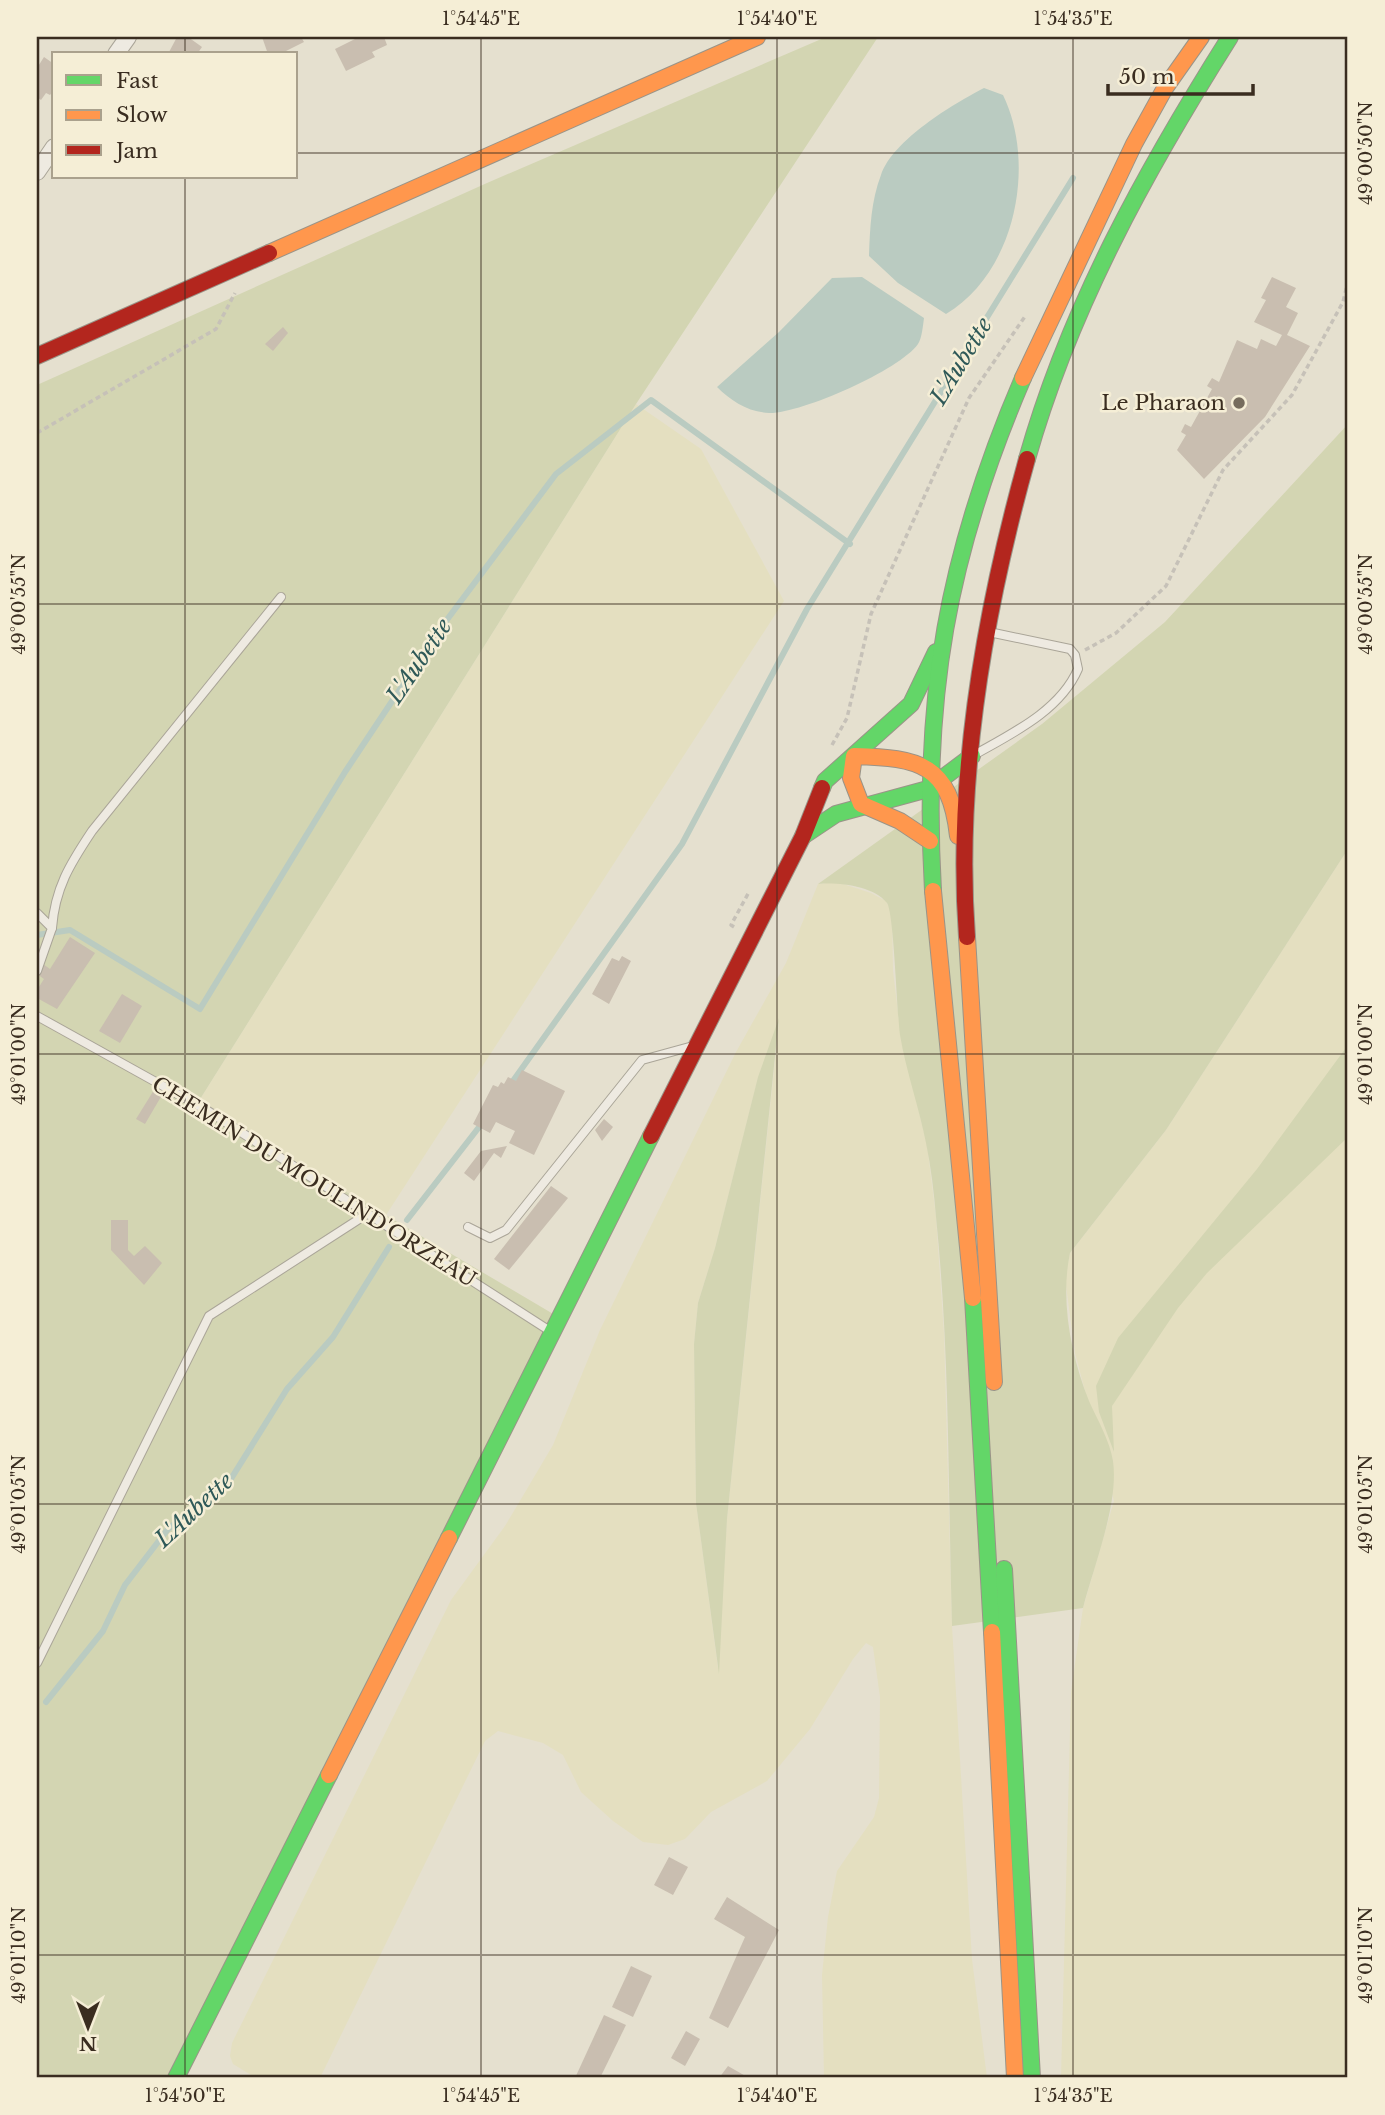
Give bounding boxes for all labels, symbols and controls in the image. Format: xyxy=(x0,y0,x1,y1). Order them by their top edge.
text: 1°54'45"E xyxy=(442,8,520,30)
text: 1°54'40"E xyxy=(737,8,817,30)
text: 1°54'35"E xyxy=(1033,8,1113,30)
legend xyxy=(52,52,298,178)
scale bar xyxy=(1108,52,1254,96)
text: 50 m xyxy=(1119,64,1175,90)
text: Fast xyxy=(116,68,158,94)
text: 49°00'50"N xyxy=(1355,101,1377,205)
text: Slow xyxy=(116,102,168,128)
text: Jam xyxy=(113,138,158,164)
water label: L'Aubette xyxy=(924,312,998,411)
place label: Le Pharaon xyxy=(1101,390,1225,416)
marker: Le Pharaon xyxy=(1231,395,1247,411)
text: 49°00'55"N xyxy=(8,554,30,654)
text: 49°00'55"N xyxy=(1355,554,1377,654)
water label: L'Aubette xyxy=(380,613,458,710)
text: 49°01'00"N xyxy=(8,1003,30,1105)
text: 49°01'00"N xyxy=(1355,1003,1377,1105)
street label: CHEMIN DU MOULIND'ORZEAU xyxy=(147,1071,481,1293)
text: 49°01'05"N xyxy=(8,1455,30,1554)
text: 49°01'05"N xyxy=(1355,1455,1377,1554)
water label: L'Aubette xyxy=(148,1466,239,1554)
text: 49°01'10"N xyxy=(8,1907,30,2003)
text: 49°01'10"N xyxy=(1355,1907,1377,2003)
north arrow xyxy=(52,1993,122,2062)
text: N xyxy=(79,2032,97,2055)
text: 1°54'50"E xyxy=(145,2085,225,2107)
text: 1°54'45"E xyxy=(442,2085,520,2107)
text: 1°54'40"E xyxy=(737,2085,817,2107)
text: 1°54'35"E xyxy=(1033,2085,1113,2107)

